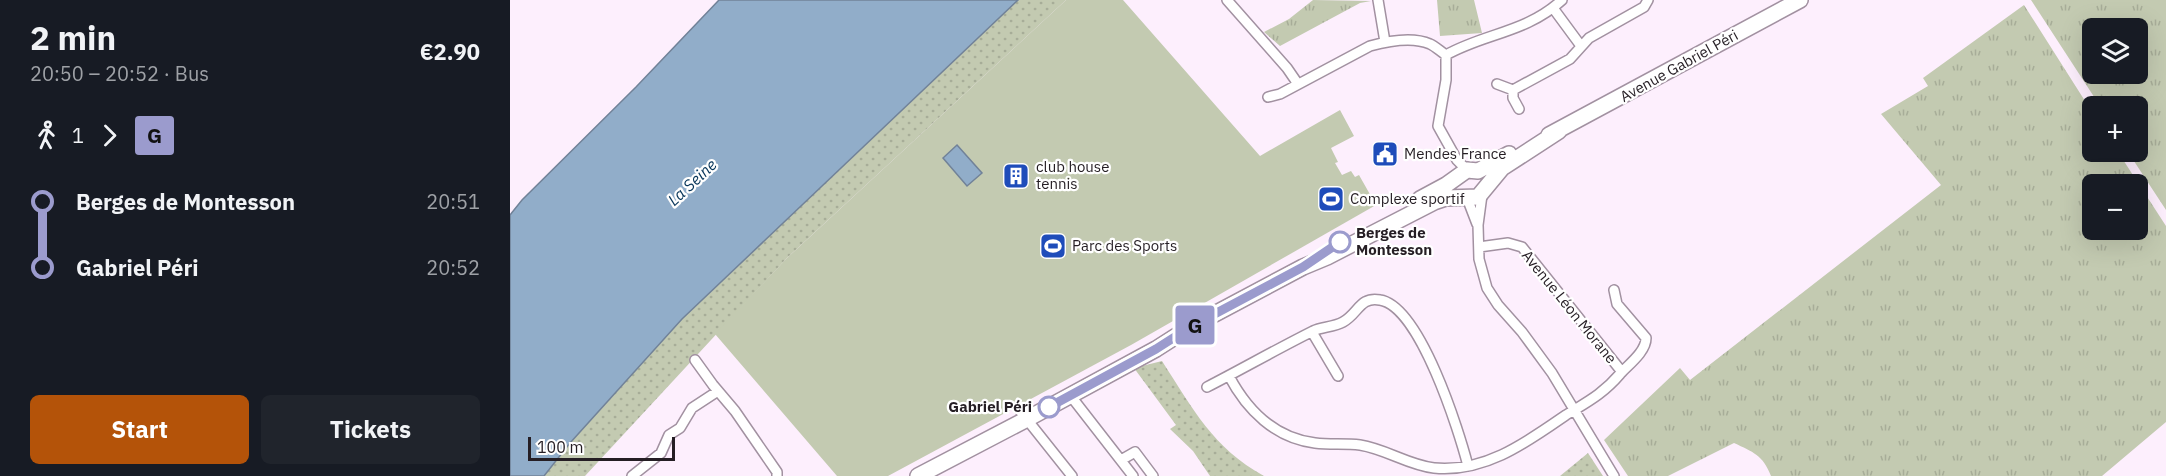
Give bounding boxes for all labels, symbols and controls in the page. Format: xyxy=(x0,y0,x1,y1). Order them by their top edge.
text: 2 min xyxy=(30,16,116,59)
map controls xyxy=(2082,18,2148,240)
button: layers xyxy=(2082,18,2148,84)
street label: Avenue Gabriel Péri xyxy=(1616,25,1741,106)
text: €2.90 xyxy=(420,37,480,66)
text: 20:50 – 20:52 · Bus xyxy=(30,60,209,87)
button: + xyxy=(2082,96,2148,162)
icon: walk xyxy=(30,119,63,152)
icon: forward xyxy=(93,119,126,152)
text: G xyxy=(147,121,162,149)
text: 1 xyxy=(72,122,84,149)
public building icon: Mendes France xyxy=(1370,139,1400,169)
place label: Mendes France xyxy=(1404,144,1506,163)
water label: La Seine xyxy=(663,154,721,210)
place label: club house tennis xyxy=(1036,157,1109,193)
building icon: club house tennis xyxy=(1001,161,1031,191)
button: − xyxy=(2082,174,2148,240)
sports icon: Complexe sportif xyxy=(1316,184,1346,214)
text: Berges de Montesson xyxy=(76,187,295,216)
text: 20:51 xyxy=(426,188,480,215)
place label: Complexe sportif xyxy=(1350,189,1465,208)
place label: Berges de Montesson xyxy=(1356,223,1432,259)
sports icon: Parc des Sports xyxy=(1038,231,1068,261)
marker: Berges de Montesson xyxy=(1329,231,1351,253)
place label: Parc des Sports xyxy=(1072,236,1177,255)
street label: Avenue Léon Morane xyxy=(1518,246,1621,367)
text: Gabriel Péri xyxy=(76,253,199,282)
text: 20:52 xyxy=(426,254,480,281)
line badge: G xyxy=(1176,306,1214,344)
text: G xyxy=(1187,311,1203,339)
button: Start xyxy=(30,395,249,464)
button: Tickets xyxy=(261,395,480,464)
marker: Gabriel Péri xyxy=(1038,396,1060,418)
place label: Gabriel Péri xyxy=(948,397,1032,416)
scale bar xyxy=(528,434,675,462)
text: 100 m xyxy=(537,437,584,457)

